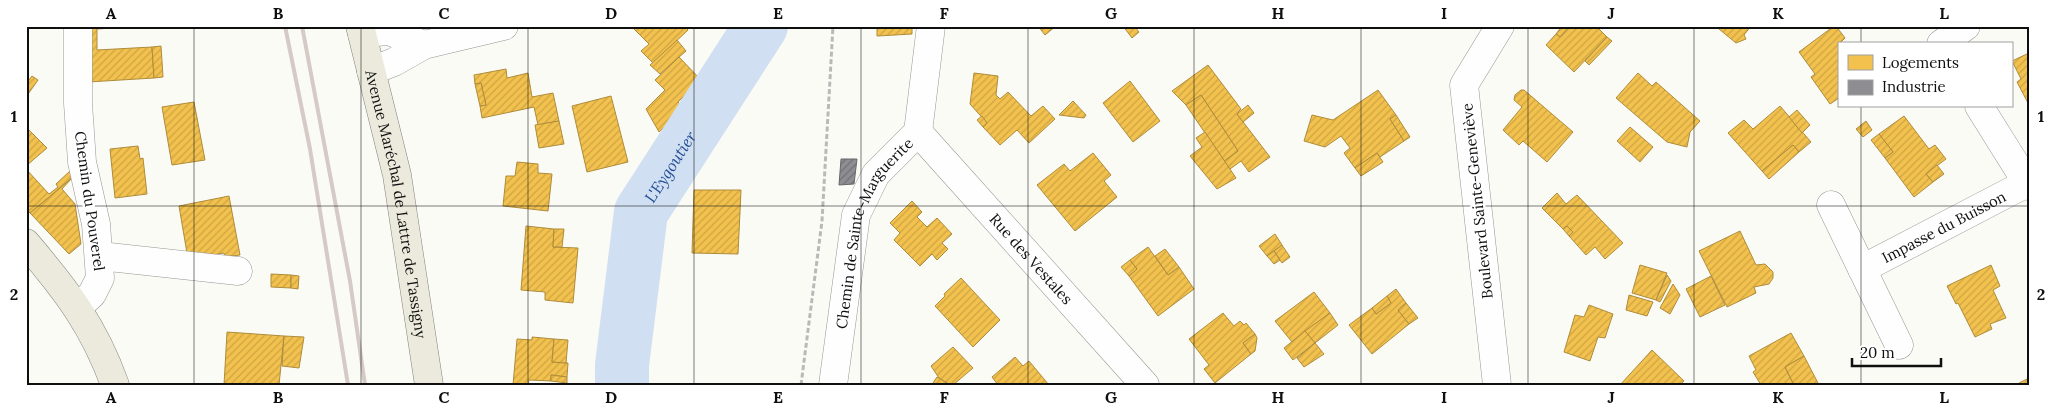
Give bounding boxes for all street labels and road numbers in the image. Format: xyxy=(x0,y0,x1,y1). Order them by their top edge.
street label: Avenue Maréchal de Lattre de Tassigny xyxy=(361,67,431,340)
street label: Boulevard Sainte-Geneviève xyxy=(1457,102,1497,300)
street label: Chemin du Pouverel xyxy=(71,130,109,272)
street label: Chemin de Sainte-Marguerite xyxy=(831,133,917,330)
street label: Impasse du Buisson xyxy=(1878,186,2009,267)
street label: Rue des Vestales xyxy=(986,209,1077,308)

